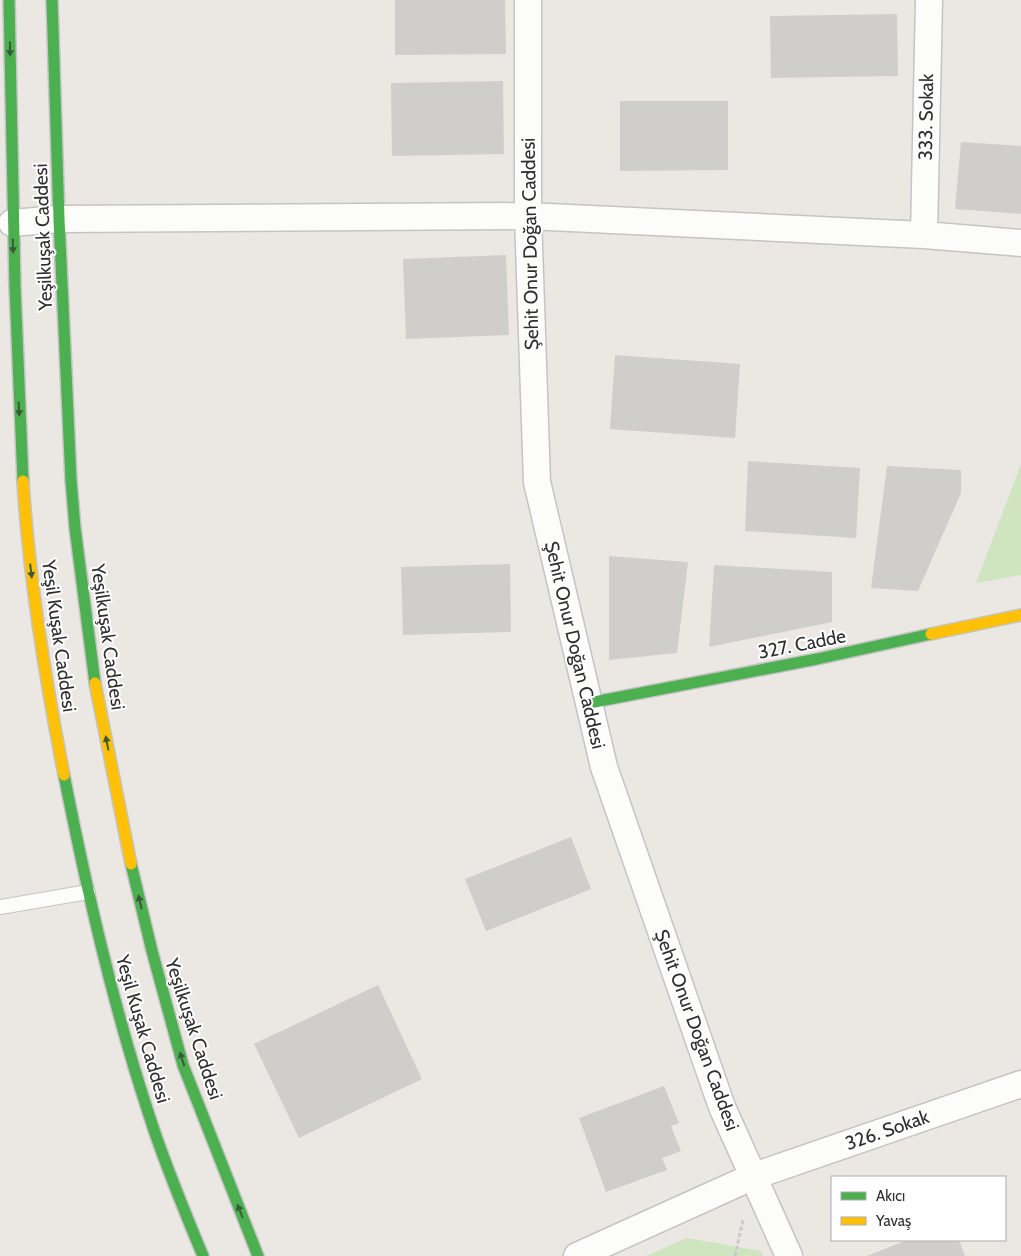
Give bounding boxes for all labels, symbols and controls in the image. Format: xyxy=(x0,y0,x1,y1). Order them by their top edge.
one-way arrow xyxy=(6,41,14,57)
street label: 333. Sokak xyxy=(914,73,938,161)
street label: Şehit Onur Doğan Caddesi xyxy=(517,138,543,350)
street label: Yeşilkuşak Caddesi xyxy=(29,163,57,312)
one-way arrow xyxy=(9,238,17,254)
one-way arrow xyxy=(16,401,24,417)
street label: Şehit Onur Doğan Caddesi xyxy=(540,539,610,751)
street label: Yeşil Kuşak Caddesi xyxy=(37,558,81,713)
street label: Yeşilkuşak Caddesi xyxy=(86,562,130,711)
one-way arrow xyxy=(27,563,35,579)
street label: 327. Cadde xyxy=(756,624,848,664)
one-way arrow xyxy=(103,735,111,751)
one-way arrow xyxy=(136,894,144,909)
street label: Şehit Onur Doğan Caddesi xyxy=(650,926,744,1134)
street label: Yeşil Kuşak Caddesi xyxy=(111,951,175,1106)
street label: Yeşilkuşak Caddesi xyxy=(160,955,228,1102)
one-way arrow xyxy=(177,1051,185,1066)
street label: 326. Sokak xyxy=(842,1105,932,1155)
legend xyxy=(831,1176,1006,1241)
text: Akıcı xyxy=(876,1187,905,1205)
one-way arrow xyxy=(236,1203,244,1218)
text: Yavaş xyxy=(875,1212,911,1230)

